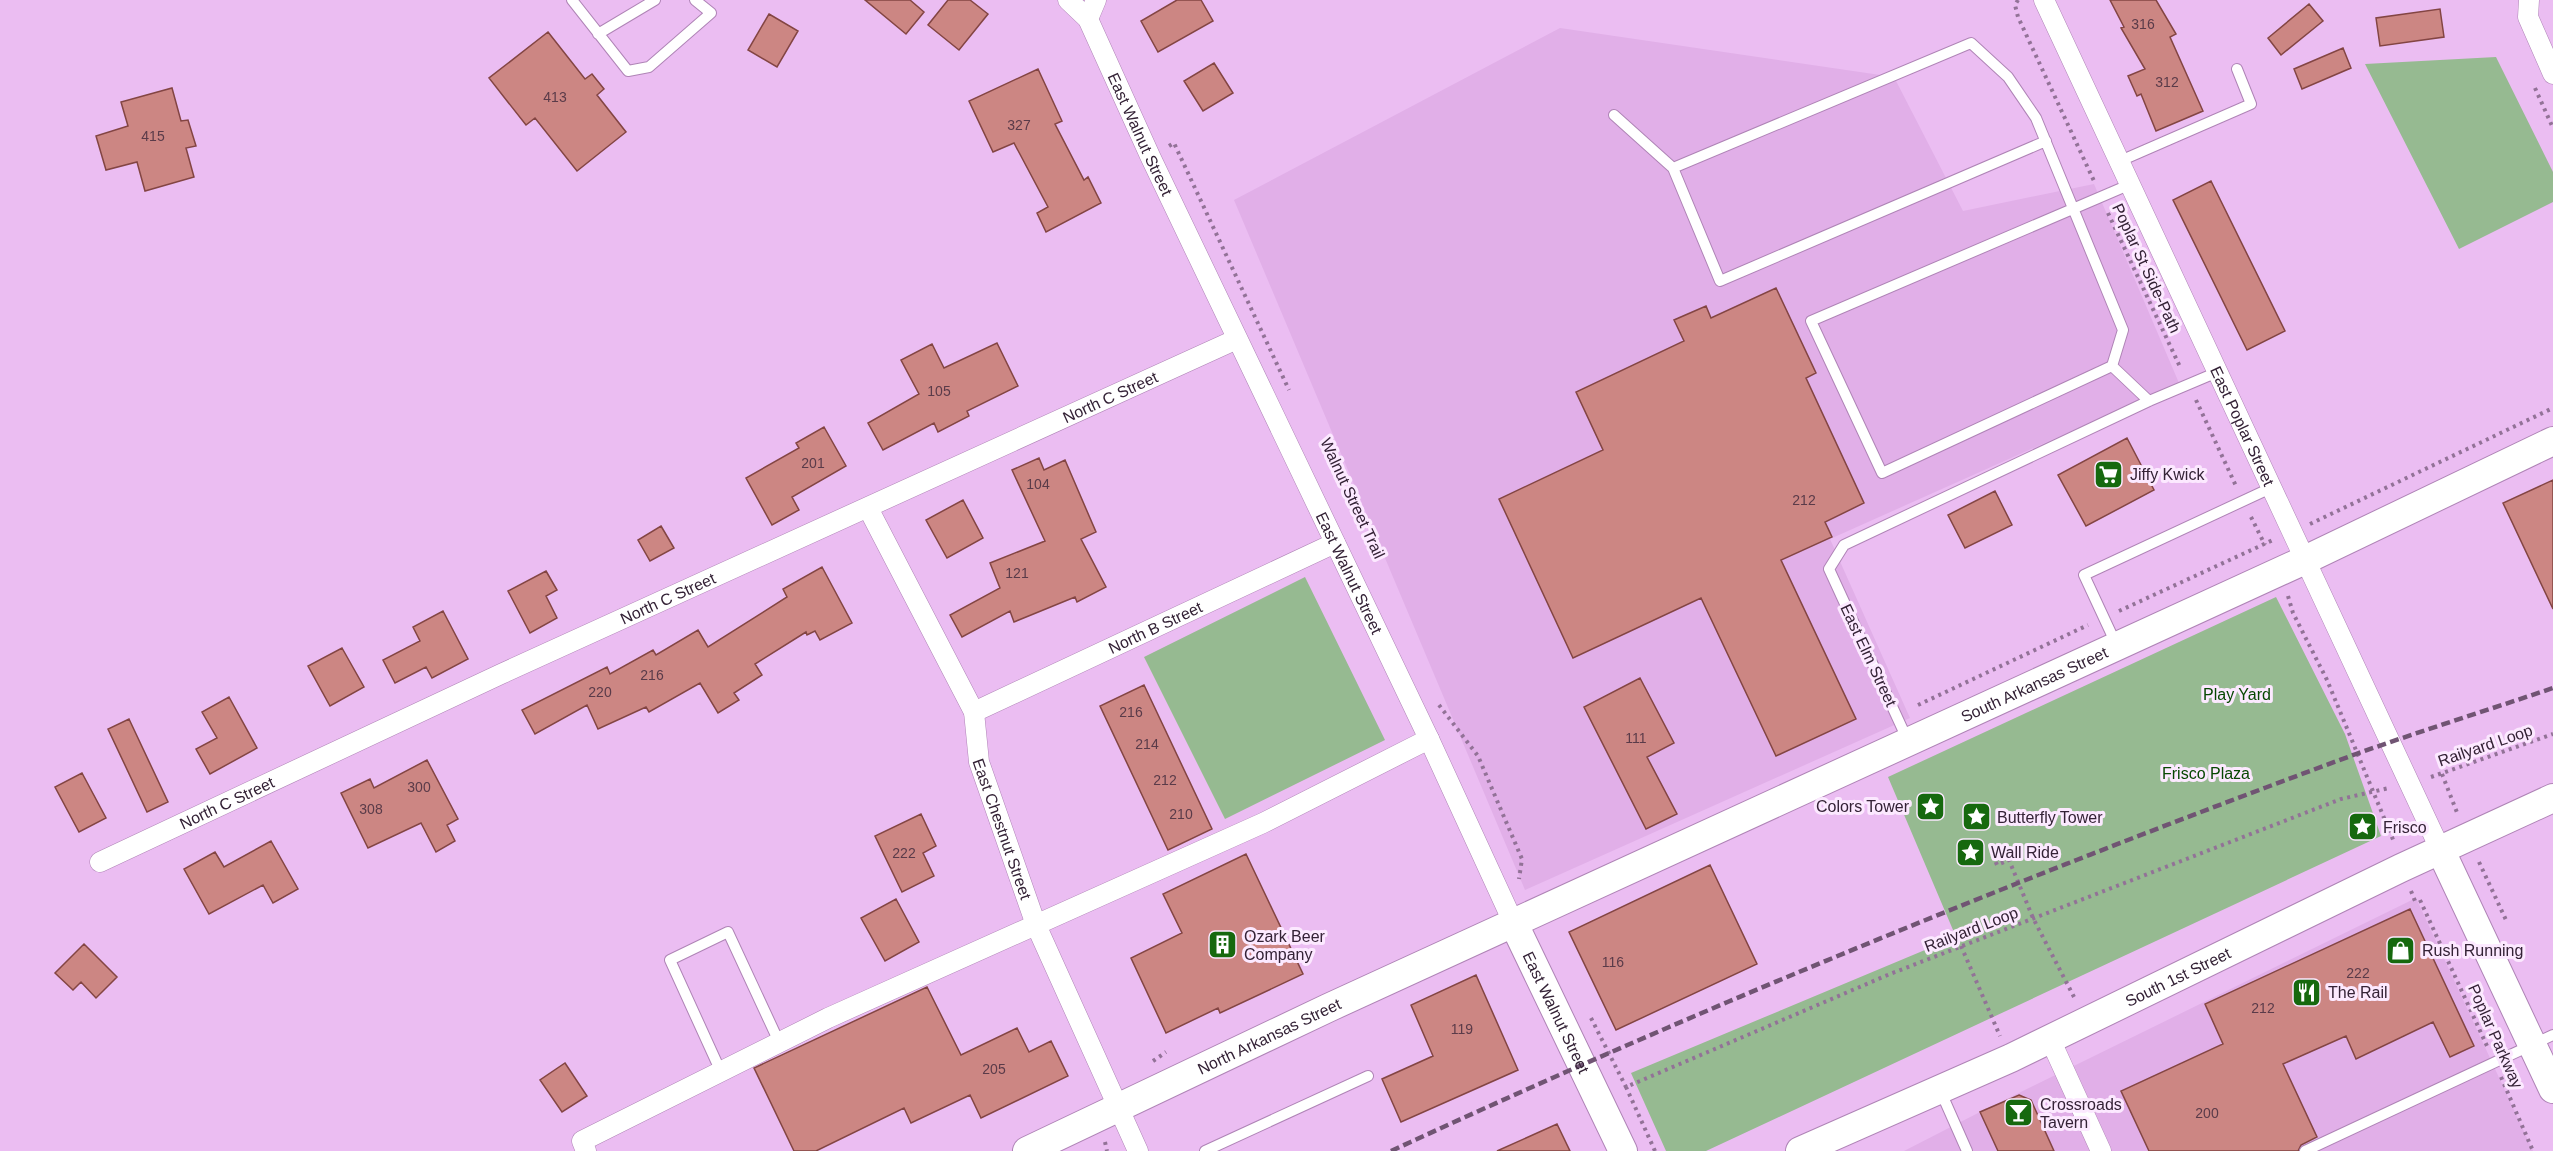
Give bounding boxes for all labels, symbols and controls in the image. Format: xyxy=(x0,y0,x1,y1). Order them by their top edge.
house number: 316 xyxy=(2131,16,2155,32)
street label: East Walnut Street xyxy=(1105,70,1176,199)
house number: 312 xyxy=(2155,74,2179,90)
house number: 413 xyxy=(543,89,567,105)
house number: 327 xyxy=(1007,117,1031,133)
house number: 415 xyxy=(141,128,165,144)
street label: Poplar St Side-Path xyxy=(2109,201,2184,335)
street label: East Poplar Street xyxy=(2207,364,2278,489)
street label: North C Street xyxy=(1060,368,1161,426)
house number: 105 xyxy=(927,383,951,399)
street label: Walnut Street Trail xyxy=(1317,435,1388,561)
house number: 201 xyxy=(801,455,825,471)
supermarket icon: Jiffy Kwick xyxy=(2093,458,2125,490)
place label: Jiffy Kwick xyxy=(2130,466,2205,483)
house number: 104 xyxy=(1026,476,1050,492)
house number: 212 xyxy=(1792,492,1816,508)
street label: East Walnut Street xyxy=(1313,509,1386,637)
house number: 121 xyxy=(1005,565,1029,581)
street label: North C Street xyxy=(618,569,718,628)
street label: North B Street xyxy=(1106,598,1205,657)
street label: East Elm Street xyxy=(1837,601,1900,710)
street label: South Arkansas Street xyxy=(1958,643,2111,726)
house number: 216 xyxy=(640,667,664,683)
house number: 220 xyxy=(588,684,612,700)
park label: Play Yard xyxy=(2203,686,2271,703)
house number: 216 xyxy=(1119,704,1143,720)
street label: Railyard Loop xyxy=(2436,721,2535,770)
house number: 111 xyxy=(1625,730,1647,746)
house number: 214 xyxy=(1135,736,1159,752)
street label: East Chestnut Street xyxy=(970,757,1035,902)
park label: Frisco Plaza xyxy=(2162,765,2250,782)
house number: 212 xyxy=(1153,772,1177,788)
street label: North C Street xyxy=(177,773,277,832)
house number: 300 xyxy=(407,779,431,795)
place icon: Colors Tower xyxy=(1914,790,1946,822)
place label: Colors Tower xyxy=(1816,798,1910,815)
house number: 308 xyxy=(359,801,383,817)
place icon: Butterfly Tower xyxy=(1960,801,1992,833)
house number: 210 xyxy=(1169,806,1193,822)
place label: Butterfly Tower xyxy=(1997,809,2103,826)
place icon: Frisco xyxy=(2346,811,2378,843)
place label: Frisco xyxy=(2383,819,2427,836)
place icon: Wall Ride xyxy=(1954,836,1986,868)
place label: Wall Ride xyxy=(1991,844,2059,861)
house number: 222 xyxy=(892,845,916,861)
street label: Railyard Loop xyxy=(1922,904,2020,955)
place label: Ozark Beer Company xyxy=(1244,928,1326,963)
building icon: Ozark Beer Company xyxy=(1207,929,1239,961)
shop icon: Rush Running xyxy=(2385,934,2417,966)
place label: Rush Running xyxy=(2422,942,2523,959)
street label: South 1st Street xyxy=(2123,944,2234,1010)
street label: East Walnut Street xyxy=(1520,949,1593,1077)
house number: 116 xyxy=(1602,954,1624,970)
house number: 222 xyxy=(2346,965,2370,981)
restaurant icon: The Rail xyxy=(2291,976,2323,1008)
street label: Poplar Parkway xyxy=(2465,982,2526,1091)
place label: The Rail xyxy=(2328,984,2388,1001)
street label: North Arkansas Street xyxy=(1195,995,1344,1078)
house number: 212 xyxy=(2251,1000,2275,1016)
house number: 119 xyxy=(1451,1021,1473,1037)
house number: 205 xyxy=(982,1061,1006,1077)
place label: Crossroads Tavern xyxy=(2040,1096,2122,1131)
bar icon: Crossroads Tavern xyxy=(2003,1097,2035,1129)
house number: 200 xyxy=(2195,1105,2219,1121)

